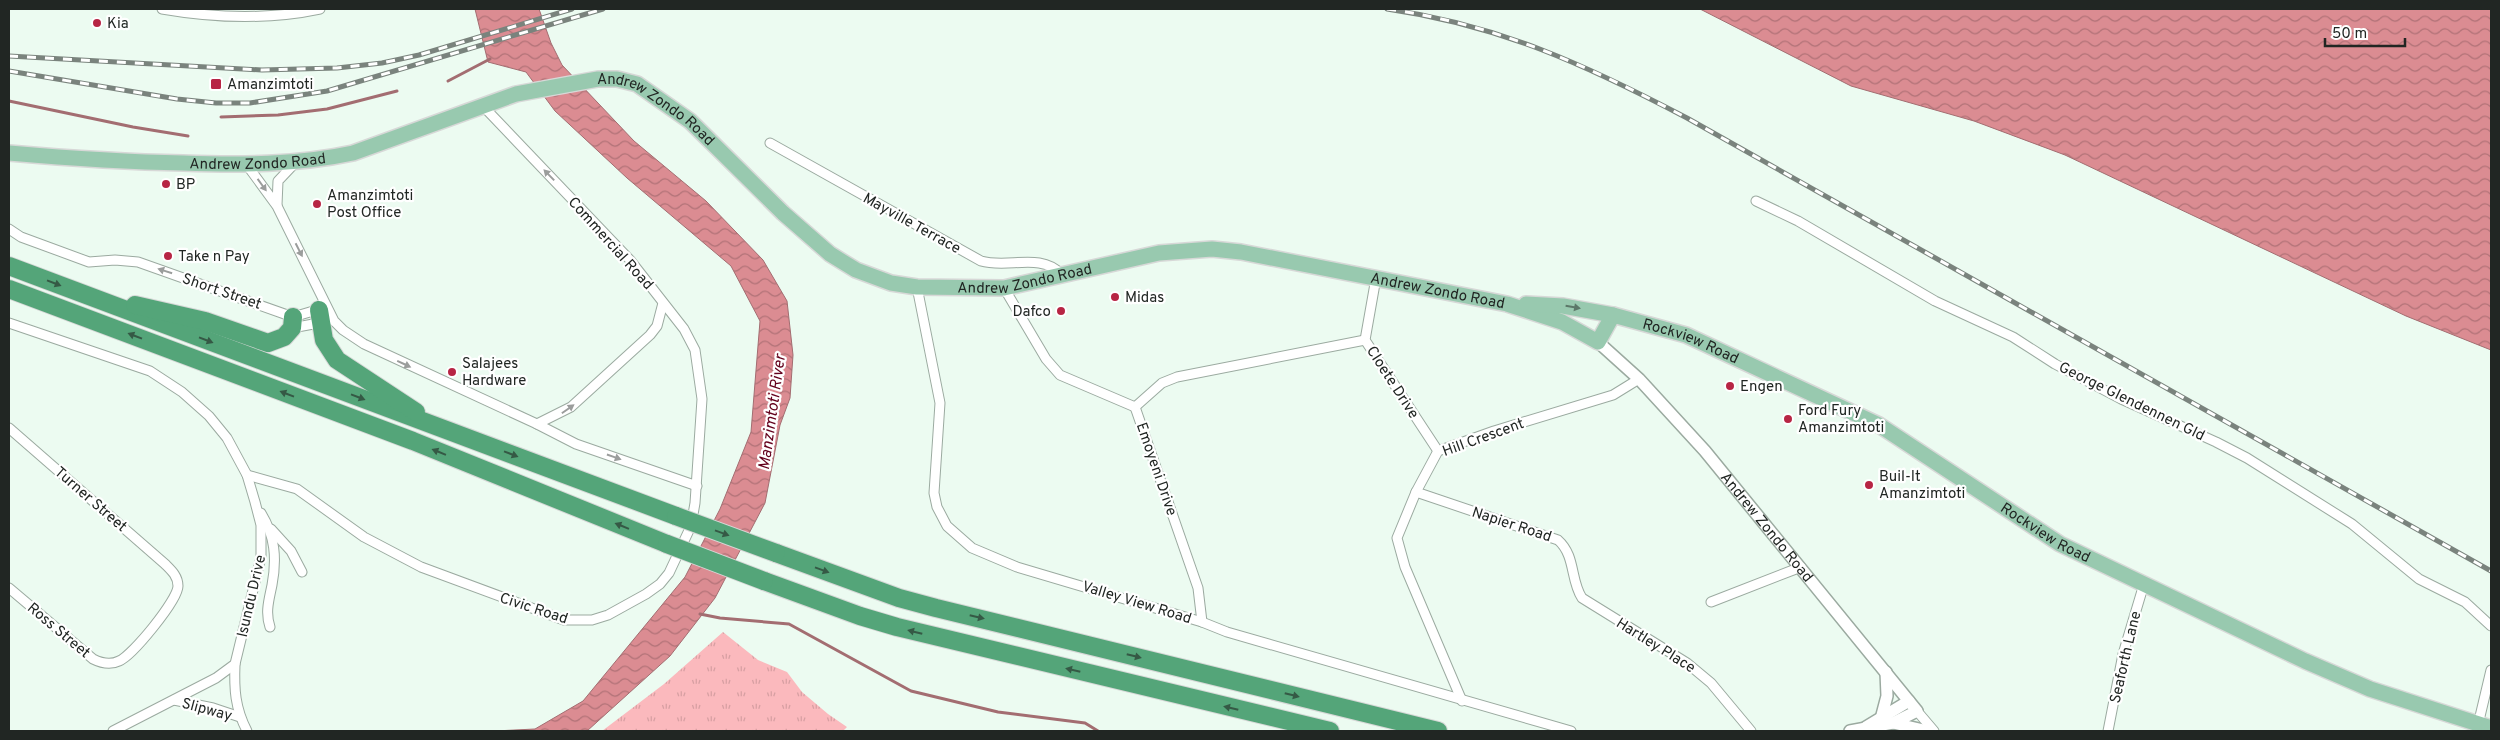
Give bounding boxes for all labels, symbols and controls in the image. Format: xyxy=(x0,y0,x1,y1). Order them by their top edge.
place label: Kia xyxy=(107,15,129,34)
scale bar xyxy=(2325,15,2405,47)
marker: Kia xyxy=(91,17,103,29)
text: 50 m xyxy=(2332,25,2367,44)
street label: Andrew Zondo Road xyxy=(597,71,718,151)
place label: Amanzimtoti xyxy=(227,76,313,95)
marker: Amanzimtoti xyxy=(209,77,223,91)
street label: Andrew Zondo Road xyxy=(189,150,327,175)
one-way arrow xyxy=(543,169,555,181)
place label: BP xyxy=(176,176,195,195)
marker: BP xyxy=(160,178,172,190)
one-way arrow xyxy=(256,178,267,191)
place label: Amanzimtoti Post Office xyxy=(327,187,413,223)
street label: Mayville Terrace xyxy=(859,190,963,259)
street label: Commercial Road xyxy=(563,193,657,295)
marker: Amanzimtoti Post Office xyxy=(311,198,323,210)
one-way arrow xyxy=(295,242,303,257)
place label: Take n Pay xyxy=(178,248,250,267)
marker: Take n Pay xyxy=(162,250,174,262)
street label: Andrew Zondo Road xyxy=(957,260,1094,299)
one-way arrow xyxy=(158,267,173,274)
street label: Short Street xyxy=(179,270,264,315)
street label: Andrew Zondo Road xyxy=(1369,270,1506,314)
one-way arrow xyxy=(47,279,62,287)
place label: Midas xyxy=(1125,289,1164,308)
marker: Midas xyxy=(1109,291,1121,303)
place label: Dafco xyxy=(1013,303,1051,322)
one-way arrow xyxy=(1566,304,1582,312)
marker: Dafco xyxy=(1055,305,1067,317)
street label: Rockview Road xyxy=(1640,316,1741,369)
one-way arrow xyxy=(128,332,142,340)
one-way arrow xyxy=(199,337,214,344)
street label: Cloete Drive xyxy=(1361,343,1422,423)
water label: Manzimtoti River xyxy=(755,351,791,471)
place label: Salajees Hardware xyxy=(462,355,526,391)
street label: George Glendennen Gld xyxy=(2055,359,2208,446)
one-way arrow xyxy=(397,360,412,368)
marker: Salajees Hardware xyxy=(446,366,458,378)
place label: Engen xyxy=(1740,378,1783,397)
marker: Engen xyxy=(1724,380,1736,392)
one-way arrow xyxy=(279,390,294,398)
one-way arrow xyxy=(351,394,366,402)
place label: Ford Fury Amanzimtoti xyxy=(1798,402,1884,438)
one-way arrow xyxy=(561,404,575,414)
marker: Ford Fury Amanzimtoti xyxy=(1782,413,1794,425)
street label: Hill Crescent xyxy=(1440,415,1527,462)
street label: Emoyeni Drive xyxy=(1131,420,1180,519)
one-way arrow xyxy=(431,448,446,456)
one-way arrow xyxy=(504,450,519,458)
one-way arrow xyxy=(606,454,621,461)
street label: Turner Street xyxy=(50,463,130,537)
place label: Buil-It Amanzimtoti xyxy=(1879,468,1965,504)
street label: Andrew Zondo Road xyxy=(1715,469,1816,587)
marker: Buil-It Amanzimtoti xyxy=(1863,479,1875,491)
street label: Rockview Road xyxy=(1996,499,2093,568)
street label: Napier Road xyxy=(1469,504,1554,547)
one-way arrow xyxy=(615,521,629,529)
one-way arrow xyxy=(715,529,730,537)
street label: Isundu Drive xyxy=(234,553,271,639)
one-way arrow xyxy=(814,566,829,574)
street label: Valley View Road xyxy=(1079,578,1194,629)
street label: Civic Road xyxy=(497,589,570,629)
street label: Ross Street xyxy=(23,599,94,663)
street label: Seaforth Lane xyxy=(2107,609,2146,705)
one-way arrow xyxy=(969,613,984,621)
street label: Hartley Place xyxy=(1612,614,1698,678)
one-way arrow xyxy=(908,628,923,636)
one-way arrow xyxy=(1127,652,1142,660)
one-way arrow xyxy=(1066,666,1081,674)
one-way arrow xyxy=(1285,691,1300,699)
street label: Slipway xyxy=(179,695,234,726)
one-way arrow xyxy=(1224,704,1239,712)

